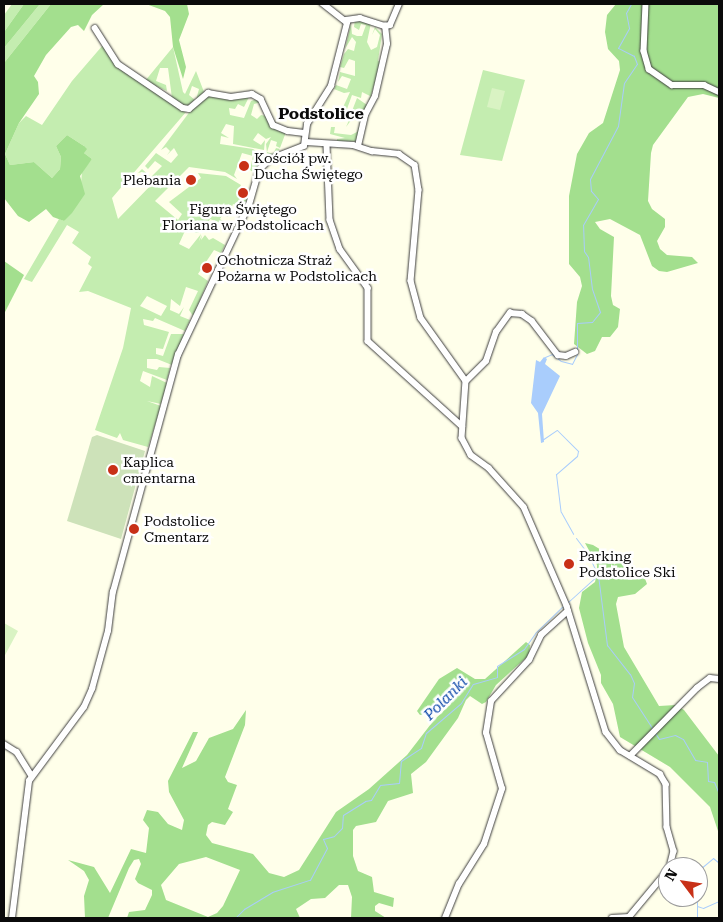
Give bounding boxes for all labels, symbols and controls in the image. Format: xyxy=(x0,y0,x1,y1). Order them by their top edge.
district label: Podstolice xyxy=(278,104,364,124)
place label: Kościół pw. Ducha Świętego xyxy=(254,150,363,182)
marker: Kościół pw. Ducha Świętego xyxy=(238,160,250,172)
place label: Plebania xyxy=(123,172,181,188)
marker: Plebania xyxy=(185,174,197,186)
marker: Figura Świętego Floriana w Podstolicach xyxy=(237,187,249,199)
place label: Figura Świętego Floriana w Podstolicach xyxy=(162,201,324,233)
place label: Ochotnicza Straż Pożarna w Podstolicach xyxy=(217,252,377,284)
marker: Ochotnicza Straż Pożarna w Podstolicach xyxy=(201,262,213,274)
place label: Kaplica cmentarna xyxy=(123,454,195,487)
marker: Kaplica cmentarna xyxy=(107,464,119,476)
place label: Podstolice Cmentarz xyxy=(144,513,215,546)
marker: Podstolice Cmentarz xyxy=(128,523,140,535)
place label: Parking Podstolice Ski xyxy=(579,548,676,580)
marker: Parking Podstolice Ski xyxy=(563,558,575,570)
water label: Polanki xyxy=(421,674,471,724)
north arrow xyxy=(658,857,708,907)
text: N xyxy=(661,866,681,884)

